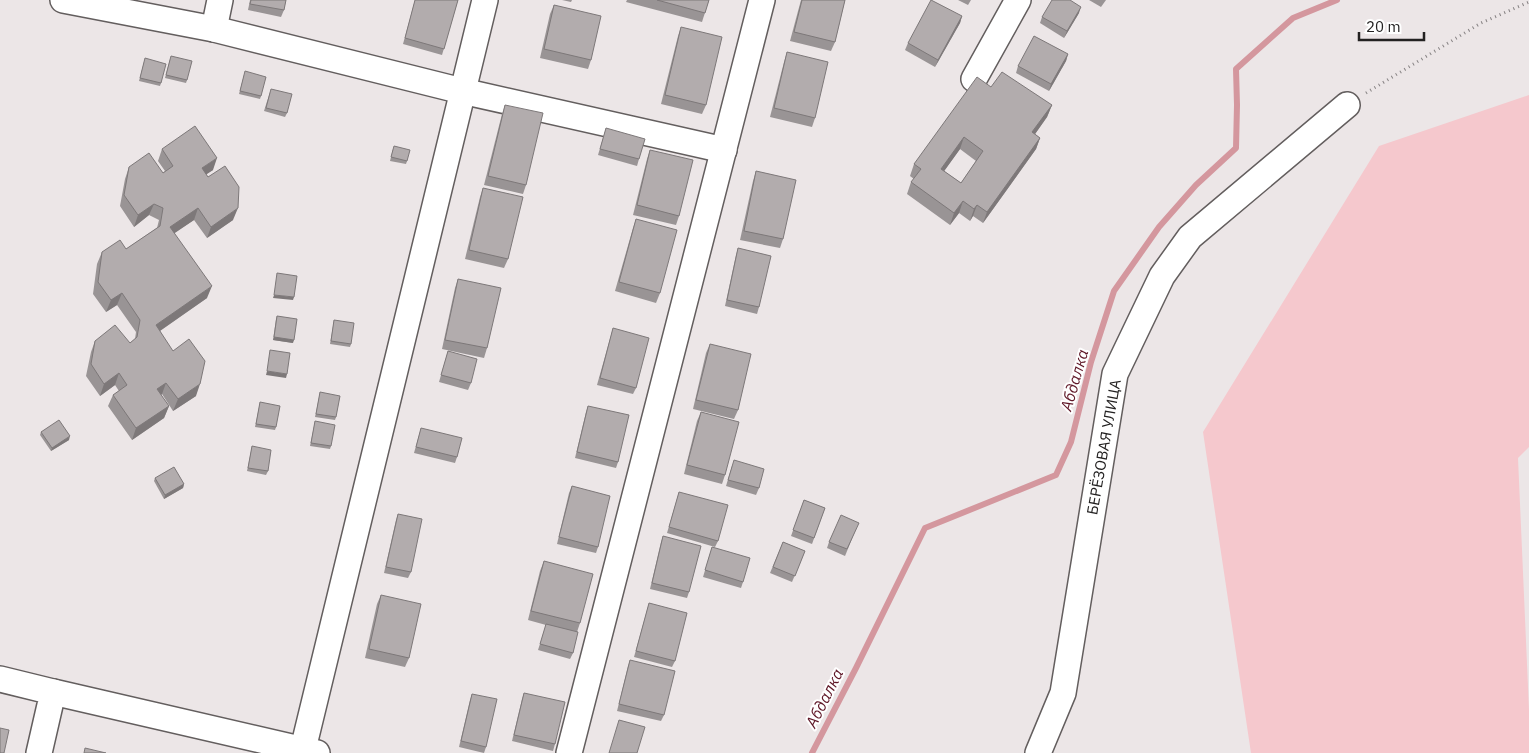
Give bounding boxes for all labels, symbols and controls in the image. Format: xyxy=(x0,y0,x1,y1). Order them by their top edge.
scale bar xyxy=(1359,10,1424,42)
text: 20 m xyxy=(1366,17,1401,36)
water label: Абдалка xyxy=(1055,347,1092,414)
street label: БЕРЁЗОВАЯ УЛИЦА xyxy=(1082,377,1125,516)
water label: Абдалка xyxy=(800,665,847,732)

